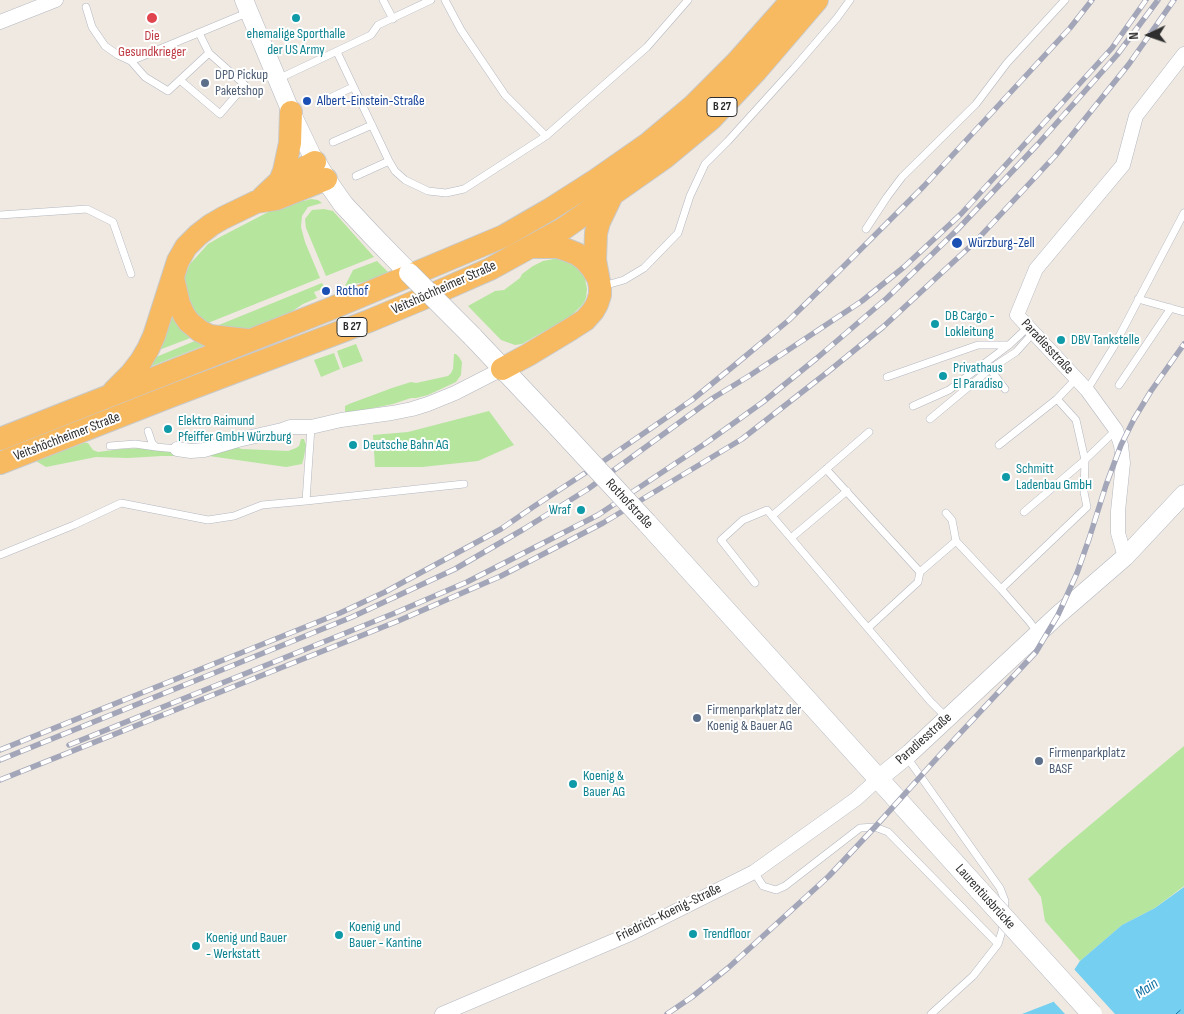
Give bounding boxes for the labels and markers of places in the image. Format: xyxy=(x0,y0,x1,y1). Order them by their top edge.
marker: Die Gesundkrieger xyxy=(145,11,159,25)
marker: ehemalige Sporthalle der US Army xyxy=(290,12,302,24)
place label: ehemalige Sporthalle der US Army xyxy=(247,26,345,58)
place label: Die Gesundkrieger xyxy=(118,28,186,60)
place label: DPD Pickup Paketshop xyxy=(215,67,268,100)
marker: DPD Pickup Paketshop xyxy=(199,77,211,89)
place label: Albert-Einstein-Straße xyxy=(317,93,425,109)
marker: Albert-Einstein-Straße xyxy=(301,95,313,107)
place label: Würzburg-Zell xyxy=(968,235,1035,251)
marker: Würzburg-Zell xyxy=(950,236,964,250)
place label: Rothof xyxy=(336,283,368,299)
marker: Rothof xyxy=(320,285,332,297)
place label: DB Cargo - Lokleitung xyxy=(945,308,995,341)
marker: DB Cargo - Lokleitung xyxy=(929,318,941,330)
place label: DBV Tankstelle xyxy=(1071,332,1140,348)
marker: DBV Tankstelle xyxy=(1055,334,1067,346)
place label: Privathaus El Paradiso xyxy=(953,360,1003,392)
marker: Privathaus El Paradiso xyxy=(937,370,949,382)
place label: Elektro Raimund Pfeiffer GmbH Würzburg xyxy=(178,413,291,446)
marker: Elektro Raimund Pfeiffer GmbH Würzburg xyxy=(162,423,174,435)
place label: Deutsche Bahn AG xyxy=(363,437,449,453)
marker: Deutsche Bahn AG xyxy=(347,439,359,451)
place label: Schmitt Ladenbau GmbH xyxy=(1016,461,1092,494)
marker: Schmitt Ladenbau GmbH xyxy=(1000,471,1012,483)
place label: Wraf xyxy=(549,502,571,518)
marker: Wraf xyxy=(575,504,587,516)
place label: Firmenparkplatz der Koenig & Bauer AG xyxy=(707,702,801,734)
marker: Firmenparkplatz der Koenig & Bauer AG xyxy=(691,712,703,724)
place label: Firmenparkplatz BASF xyxy=(1049,745,1125,778)
marker: Firmenparkplatz BASF xyxy=(1033,755,1045,767)
place label: Koenig & Bauer AG xyxy=(583,768,625,800)
marker: Koenig & Bauer AG xyxy=(567,778,579,790)
place label: Koenig und Bauer - Kantine xyxy=(349,919,422,952)
place label: Trendfloor xyxy=(703,926,751,942)
marker: Trendfloor xyxy=(687,928,699,940)
marker: Koenig und Bauer - Kantine xyxy=(333,929,345,941)
place label: Koenig und Bauer - Werkstatt xyxy=(206,930,287,962)
marker: Koenig und Bauer - Werkstatt xyxy=(190,940,202,952)

